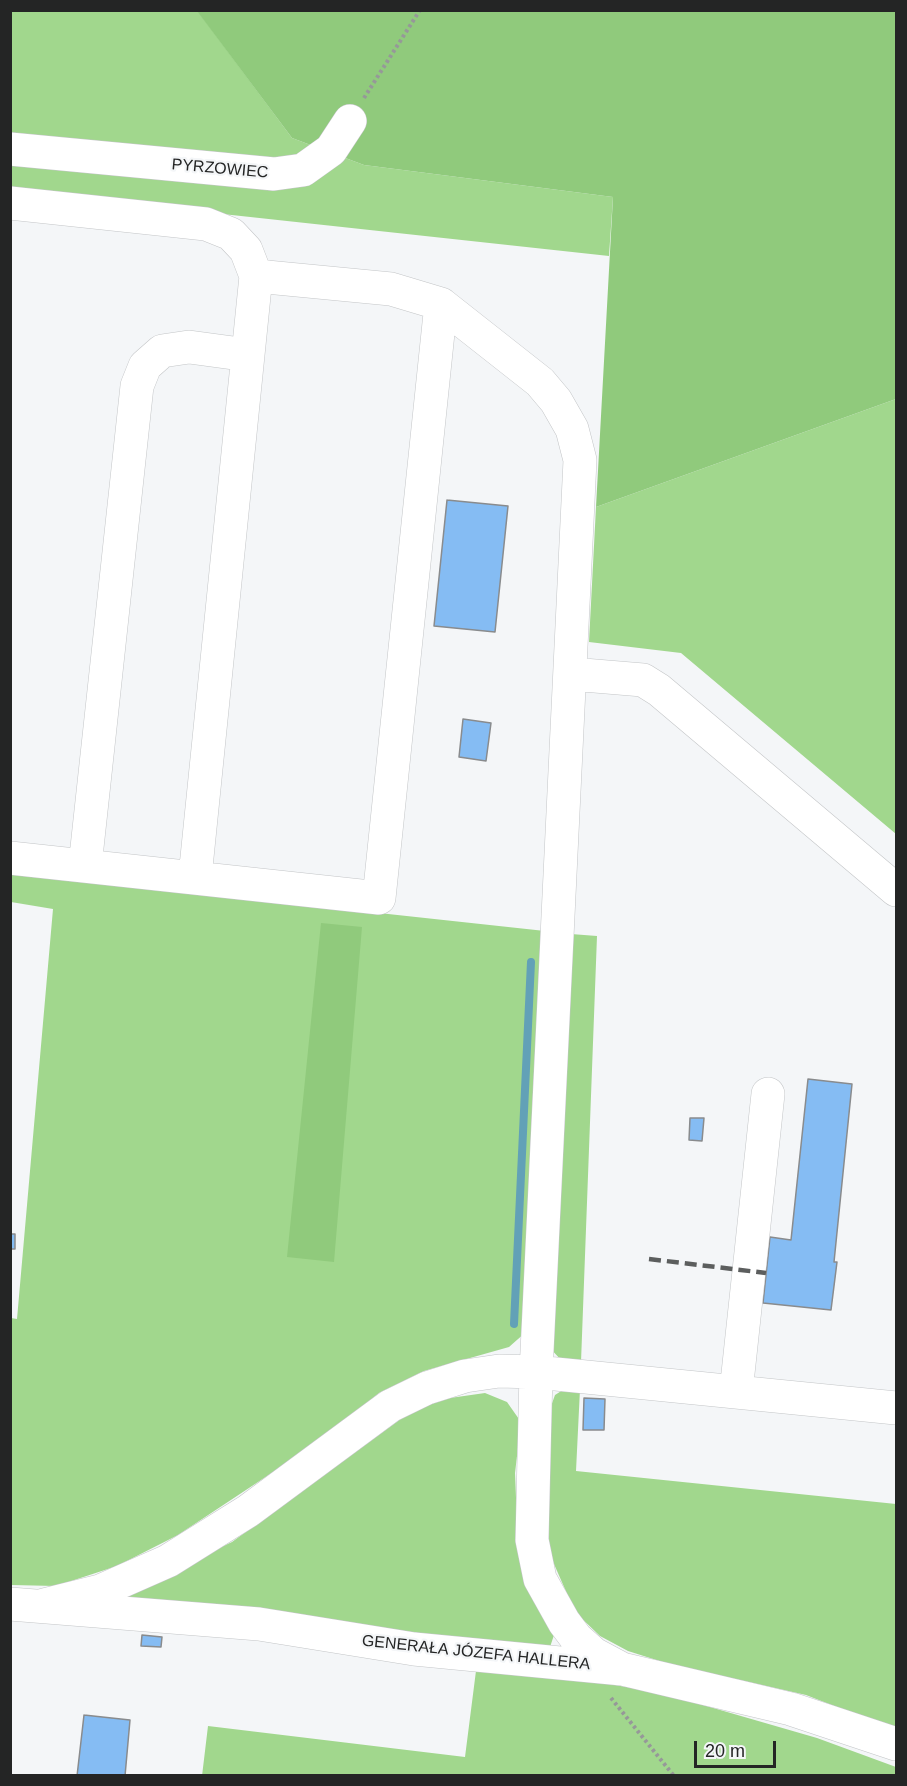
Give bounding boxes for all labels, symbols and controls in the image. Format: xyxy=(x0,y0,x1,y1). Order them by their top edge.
street label: PYRZOWIEC xyxy=(171,155,269,183)
street label: GENERAŁA JÓZEFA HALLERA xyxy=(361,1631,591,1675)
scale bar xyxy=(697,1729,780,1767)
text: 20 m xyxy=(705,1741,745,1761)

